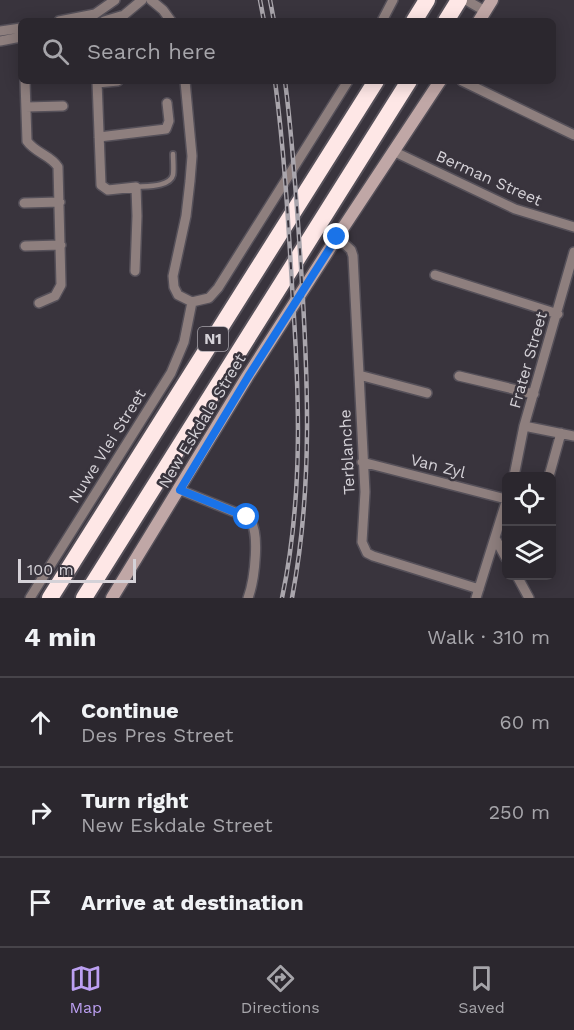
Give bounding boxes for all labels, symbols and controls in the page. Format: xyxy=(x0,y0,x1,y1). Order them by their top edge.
search box xyxy=(18,18,556,84)
icon: search xyxy=(39,35,72,68)
text: Search here xyxy=(87,39,216,64)
street label: Berman Street xyxy=(433,146,545,210)
route end xyxy=(323,223,349,249)
street label: Frater Street xyxy=(505,309,551,411)
road number: N1 xyxy=(198,327,228,351)
street label: New Eskdale Street xyxy=(154,350,250,492)
street label: Nuwe Vlei Street xyxy=(64,385,150,507)
street label: Terblanche xyxy=(335,409,359,495)
street label: Van Zyl xyxy=(408,450,468,482)
map controls xyxy=(502,472,556,580)
button: locate xyxy=(502,472,556,526)
route start xyxy=(233,503,259,529)
button: layers xyxy=(502,526,556,580)
scale bar xyxy=(18,556,136,584)
text: 100 m xyxy=(27,560,74,579)
text: 4 min xyxy=(24,622,96,652)
text: Walk · 310 m xyxy=(427,625,550,649)
text: Continue xyxy=(81,698,179,723)
icon: ahead xyxy=(24,706,57,739)
text: 60 m xyxy=(500,710,550,734)
text: Des Pres Street xyxy=(81,723,233,747)
text: Turn right xyxy=(81,788,188,813)
icon: right xyxy=(24,796,57,829)
text: 250 m xyxy=(488,800,550,824)
text: New Eskdale Street xyxy=(81,813,273,837)
icon: arrive xyxy=(24,886,57,919)
text: Arrive at destination xyxy=(81,890,304,915)
tab: Map xyxy=(69,962,102,1017)
tab: Directions xyxy=(241,962,320,1017)
tab: Saved xyxy=(458,962,505,1017)

